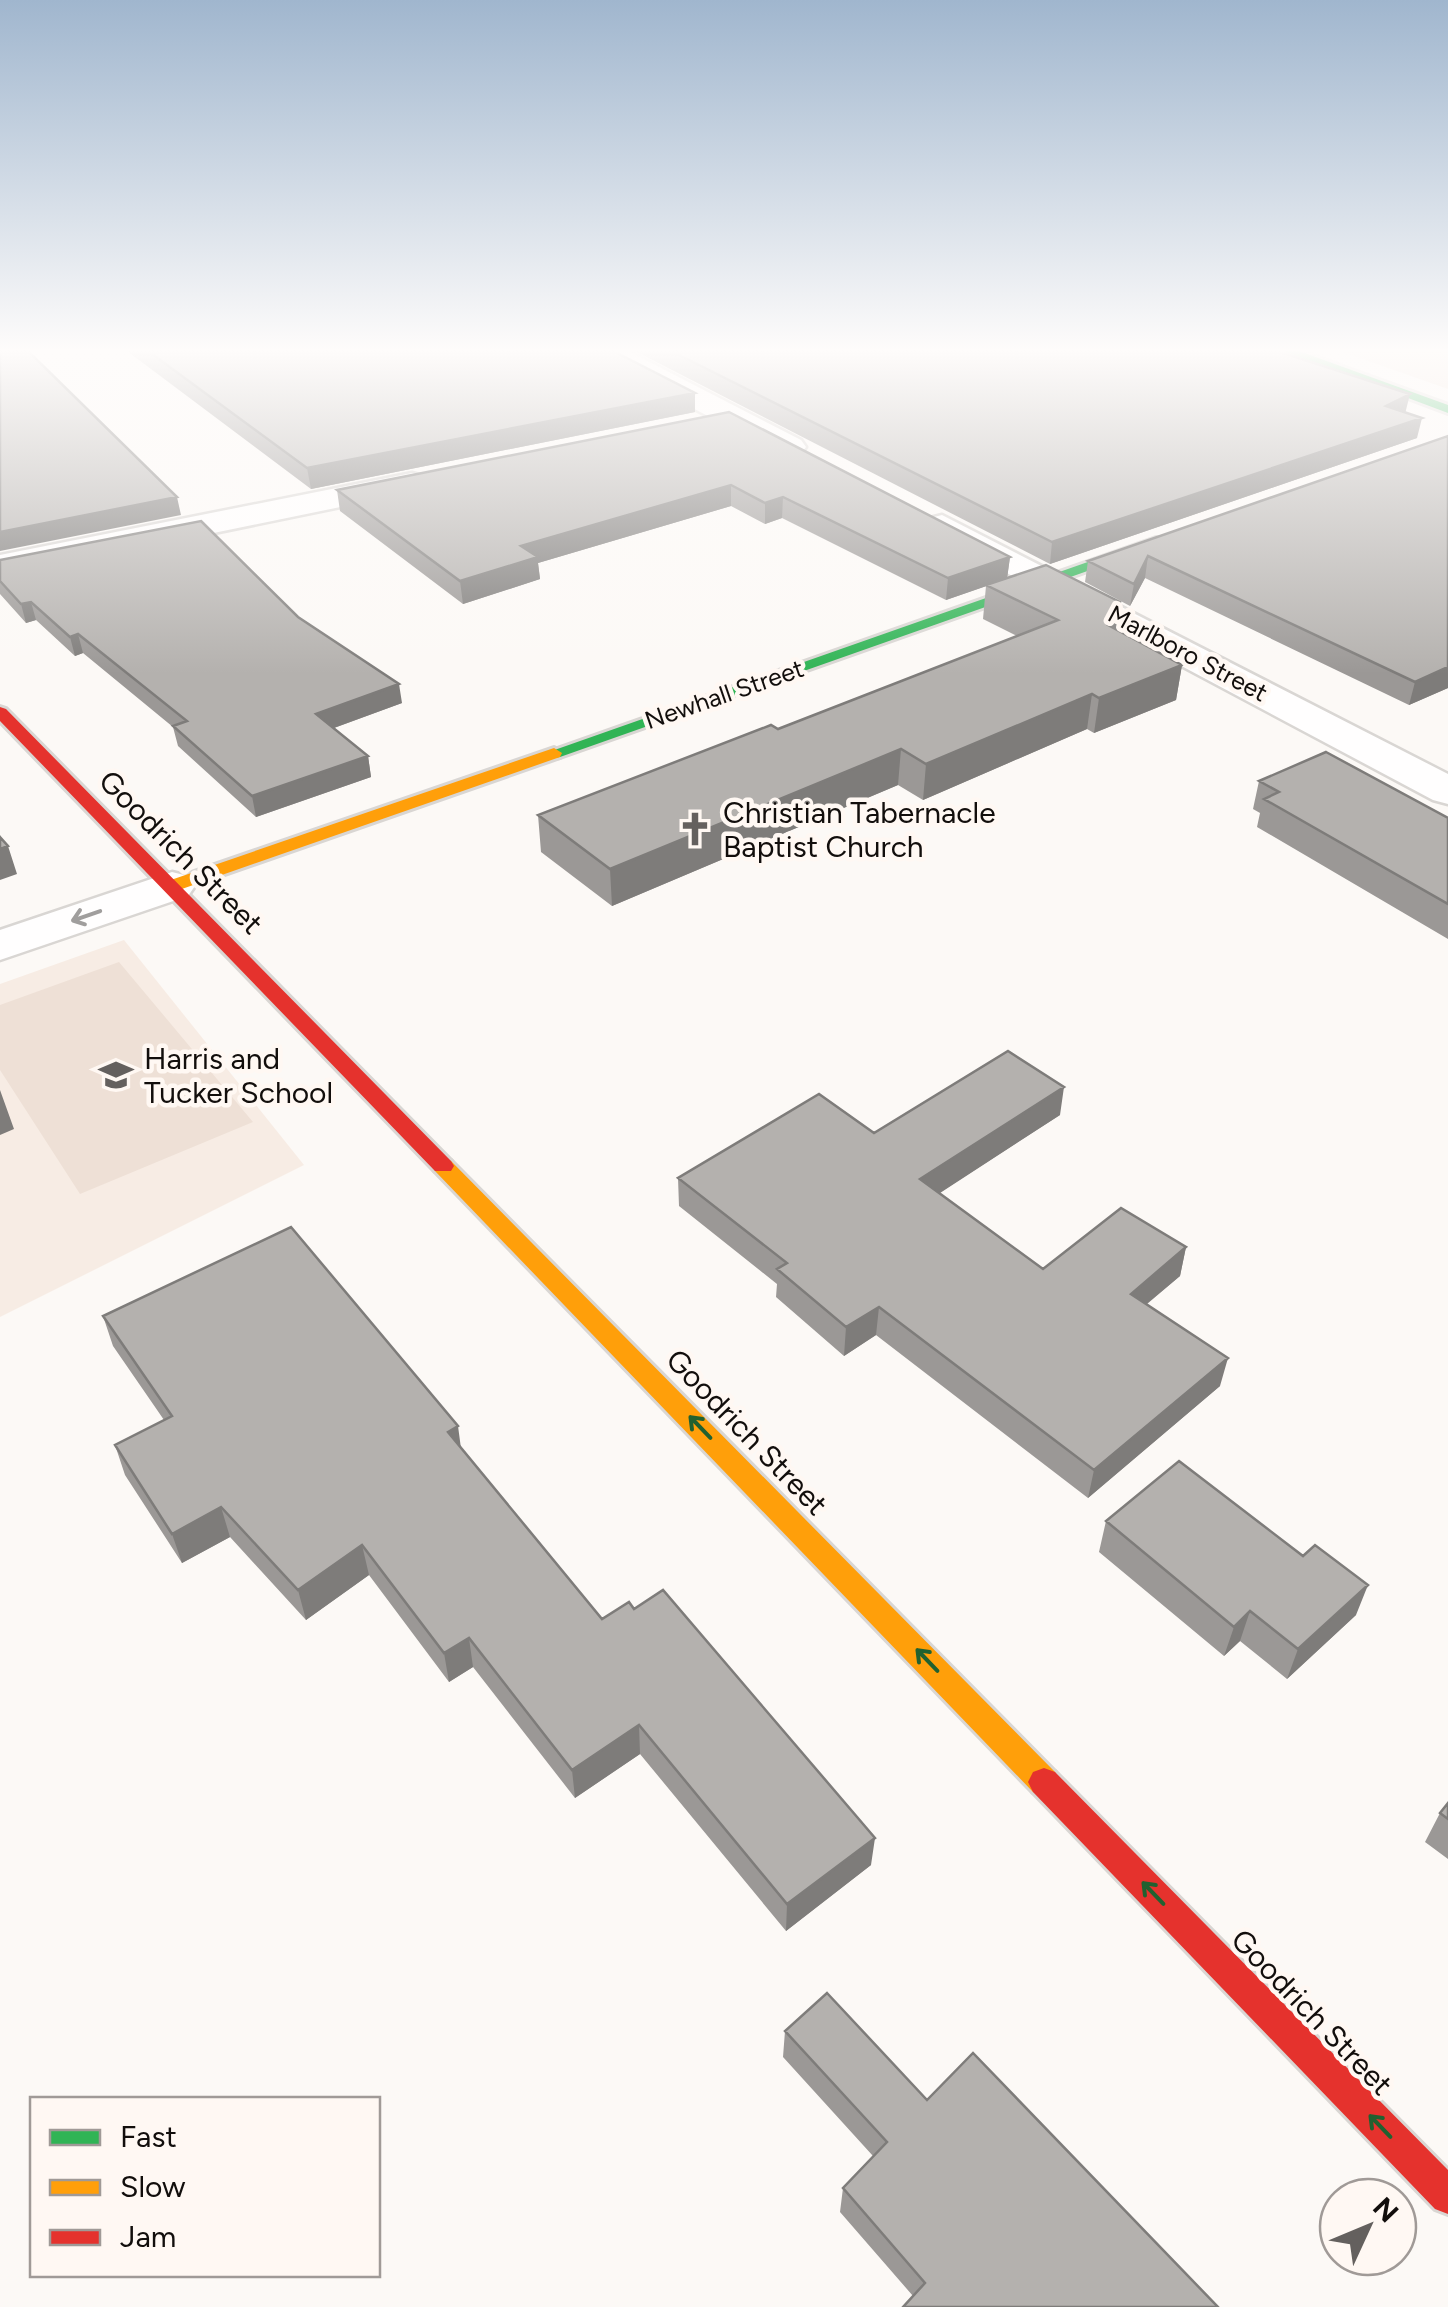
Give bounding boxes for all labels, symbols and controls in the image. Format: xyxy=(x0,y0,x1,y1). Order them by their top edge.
street label: Marlboro Street xyxy=(1103,598,1273,708)
street label: Newhall Street xyxy=(641,653,807,735)
street label: Goodrich Street xyxy=(91,762,271,942)
place label: Christian Tabernacle Baptist Church xyxy=(723,794,996,865)
church icon: Christian Tabernacle Baptist Church xyxy=(676,810,714,848)
one-way arrow xyxy=(72,908,103,926)
place label: Harris and Tucker School xyxy=(144,1040,333,1111)
school or university icon: Harris and Tucker School xyxy=(97,1056,135,1094)
street label: Goodrich Street xyxy=(658,1341,836,1523)
one-way arrow xyxy=(688,1415,712,1439)
one-way arrow xyxy=(915,1648,939,1672)
one-way arrow xyxy=(1142,1881,1166,1905)
street label: Goodrich Street xyxy=(1223,1921,1401,2103)
legend xyxy=(30,2097,380,2277)
one-way arrow xyxy=(1368,2114,1392,2138)
text: Fast xyxy=(120,2118,177,2155)
text: Slow xyxy=(120,2168,186,2205)
north arrow xyxy=(1318,2177,1418,2277)
text: N xyxy=(1366,2190,1406,2229)
text: Jam xyxy=(120,2218,176,2255)

